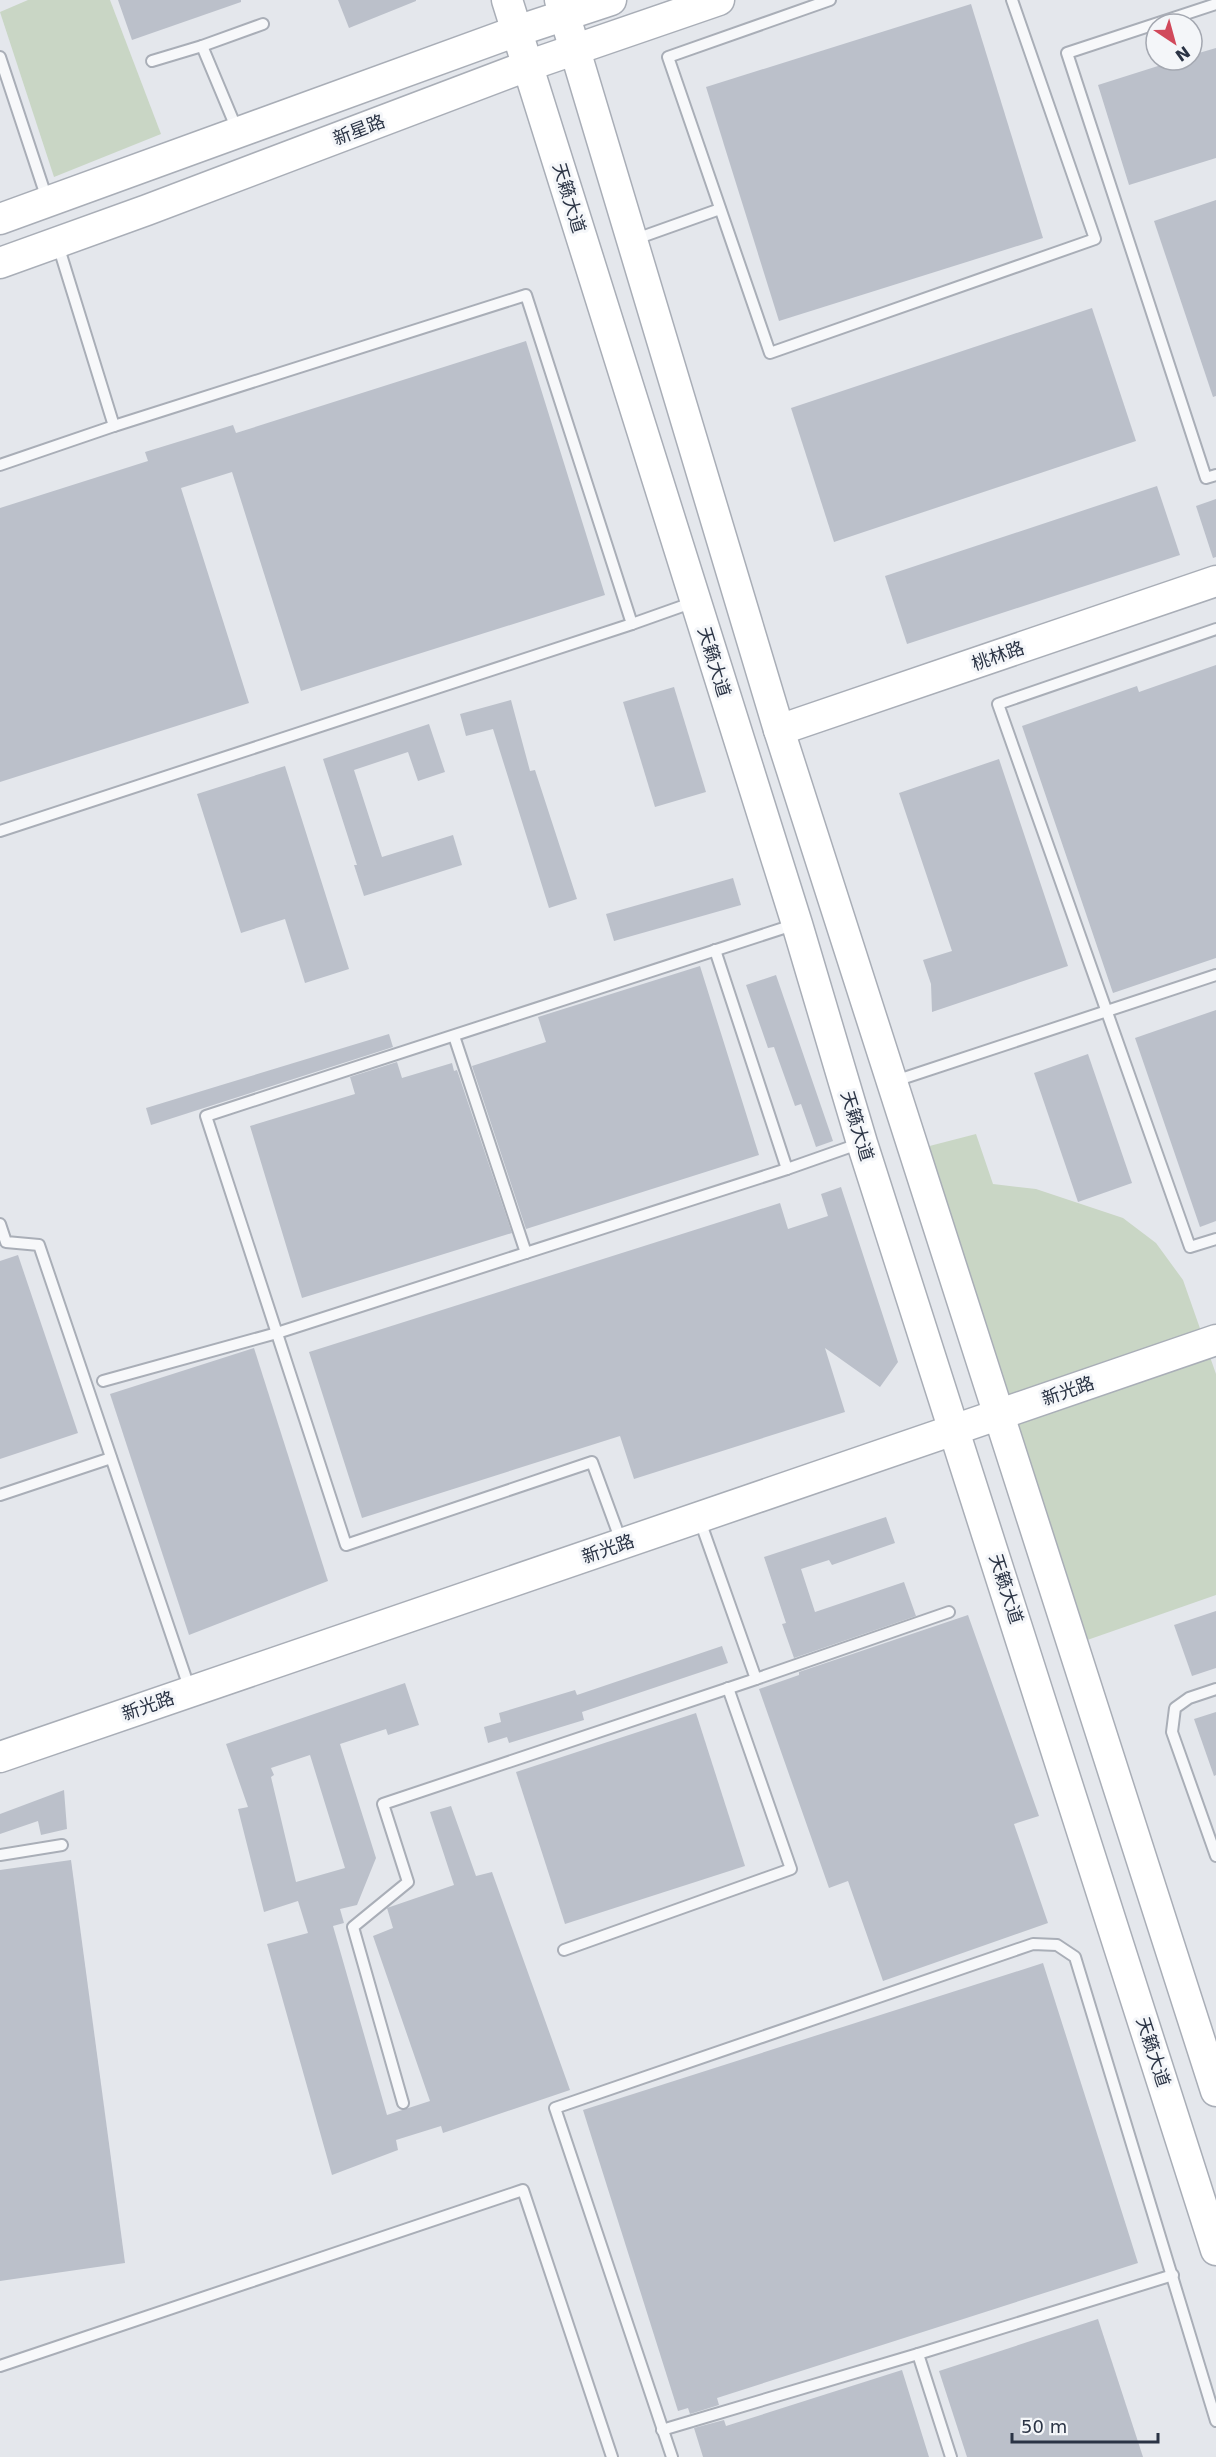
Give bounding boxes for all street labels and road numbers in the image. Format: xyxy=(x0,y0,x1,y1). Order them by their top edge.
street label: 新星路 xyxy=(330,110,388,149)
street label: 天籁大道 xyxy=(549,160,590,235)
street label: 天籁大道 xyxy=(694,624,735,699)
street label: 桃林路 xyxy=(969,637,1027,674)
street label: 天籁大道 xyxy=(837,1088,878,1163)
street label: 新光路 xyxy=(1039,1372,1097,1409)
street label: 新光路 xyxy=(579,1530,637,1567)
street label: 天籁大道 xyxy=(985,1551,1028,1626)
street label: 新光路 xyxy=(119,1687,177,1724)
street label: 天籁大道 xyxy=(1132,2014,1175,2089)

